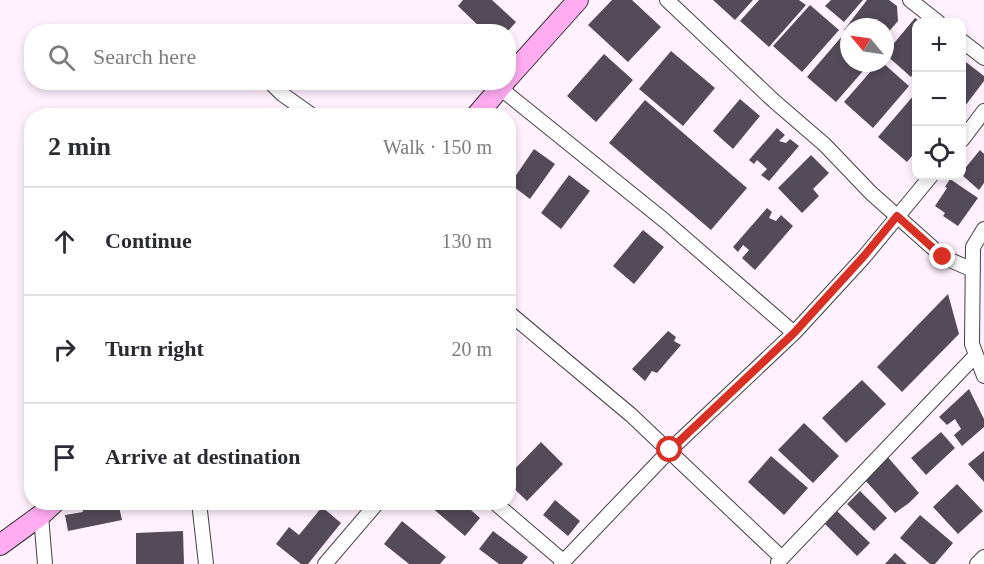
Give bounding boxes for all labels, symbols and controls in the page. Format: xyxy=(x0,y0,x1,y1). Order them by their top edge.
north arrow xyxy=(840,18,894,72)
map controls xyxy=(912,18,966,180)
button: + xyxy=(912,18,966,72)
search box xyxy=(24,24,516,90)
icon: search xyxy=(45,41,78,74)
text: Search here xyxy=(93,44,196,69)
button: − xyxy=(912,72,966,126)
button: locate xyxy=(912,126,966,180)
text: 2 min xyxy=(48,132,111,161)
text: Walk · 150 m xyxy=(383,136,492,158)
icon: ahead xyxy=(48,225,81,258)
text: Continue xyxy=(105,228,192,253)
text: 130 m xyxy=(441,230,492,252)
route end xyxy=(929,243,955,269)
icon: right xyxy=(48,333,81,366)
text: Turn right xyxy=(105,336,204,361)
text: 20 m xyxy=(451,338,492,360)
route start xyxy=(656,436,682,462)
icon: arrive xyxy=(48,441,81,474)
text: Arrive at destination xyxy=(105,444,301,469)

